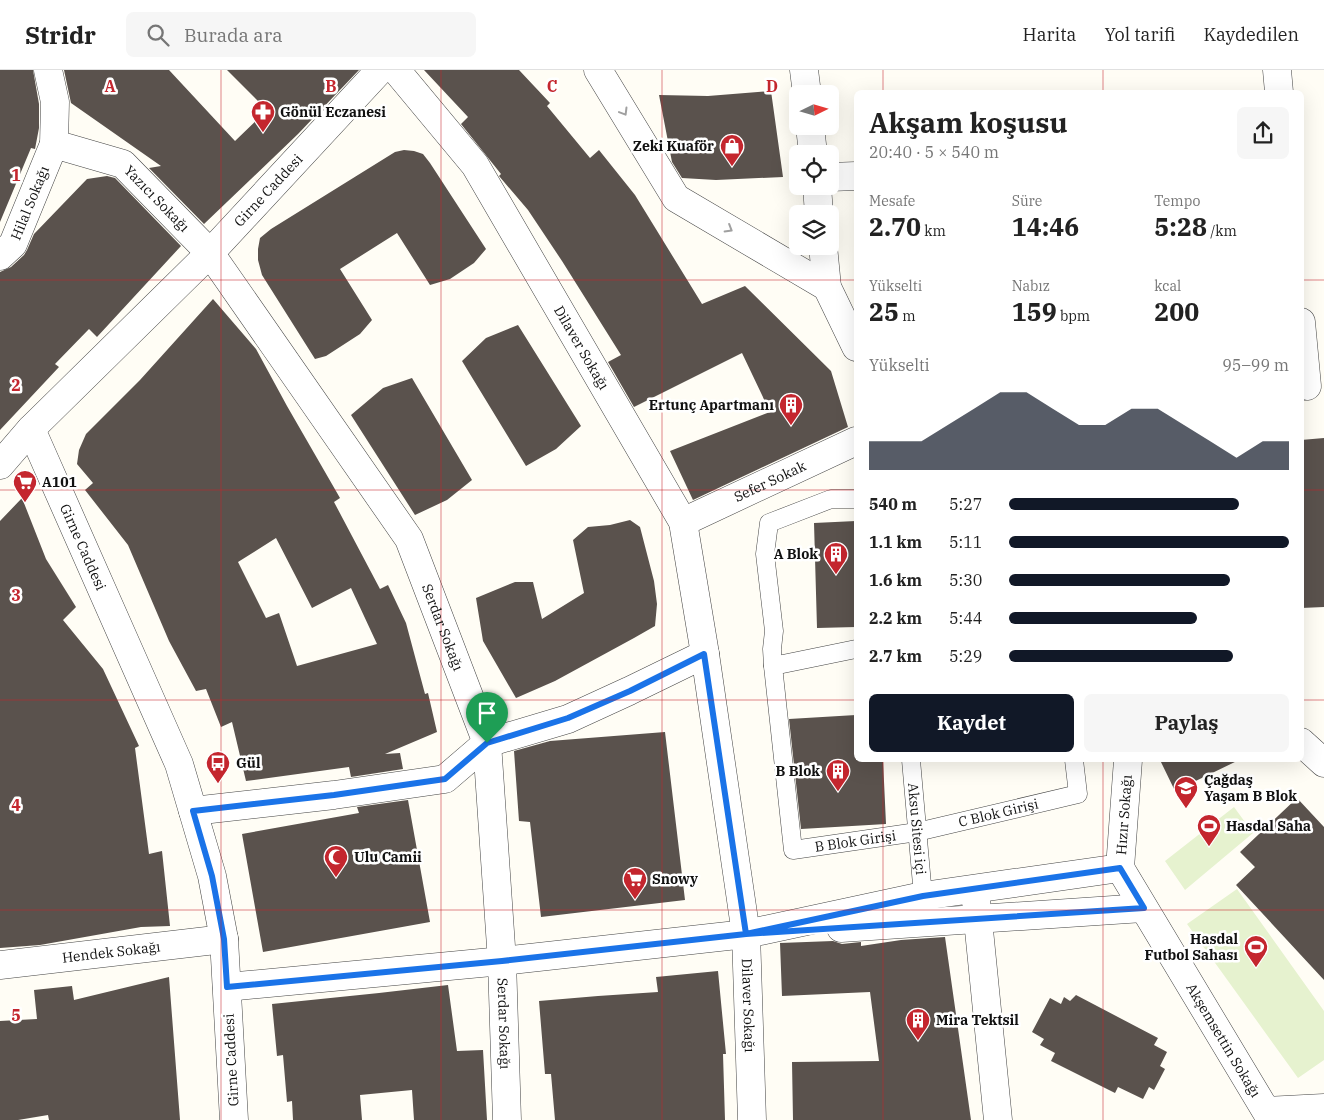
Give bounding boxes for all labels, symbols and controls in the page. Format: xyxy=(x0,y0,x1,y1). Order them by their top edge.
search box xyxy=(126,12,476,57)
text: Stridr xyxy=(25,19,96,51)
icon: search xyxy=(144,21,172,49)
text: Burada ara xyxy=(184,23,283,47)
text: Harita xyxy=(1023,23,1076,46)
text: Yol tarifi xyxy=(1104,23,1175,46)
text: Kaydedilen xyxy=(1203,23,1299,46)
text: A xyxy=(104,76,116,96)
text: B xyxy=(325,76,337,96)
text: C xyxy=(547,76,557,96)
text: D xyxy=(766,76,778,96)
north arrow xyxy=(789,85,839,135)
map controls xyxy=(789,85,839,255)
pharmacy icon: Gönül Eczanesi xyxy=(250,99,276,133)
place label: Gönül Eczanesi xyxy=(280,103,386,121)
text: Akşam koşusu xyxy=(869,104,1068,141)
one-way arrow xyxy=(617,106,627,115)
button: share xyxy=(1237,107,1289,159)
shop icon: Zeki Kuaför xyxy=(719,133,745,167)
place label: Zeki Kuaför xyxy=(633,137,714,155)
text: 20:40 · 5 × 540 m xyxy=(869,142,999,162)
button: locate xyxy=(789,145,839,195)
street label: Girne Caddesi xyxy=(230,150,306,230)
street label: Yazıcı Sokağı xyxy=(120,162,193,236)
street label: Hilal Sokağı xyxy=(7,163,53,243)
text: 1 xyxy=(11,165,21,185)
text: Mesafe xyxy=(869,192,915,210)
text: Süre xyxy=(1012,192,1042,210)
text: Tempo xyxy=(1154,192,1200,210)
button: layers xyxy=(789,205,839,255)
text: 2.70 xyxy=(869,210,921,243)
text: 14:46 xyxy=(1012,210,1079,243)
text: 5:28 xyxy=(1154,210,1207,243)
text: km xyxy=(921,222,946,240)
text: /km xyxy=(1207,222,1237,240)
one-way arrow xyxy=(724,223,733,233)
text: Yükselti xyxy=(869,277,922,295)
text: Nabız xyxy=(1012,277,1050,295)
text: kcal xyxy=(1154,277,1181,295)
text: 25 xyxy=(869,295,899,328)
text: 159 xyxy=(1012,295,1057,328)
text: 200 xyxy=(1154,295,1199,328)
street label: Dilaver Sokağı xyxy=(550,302,613,393)
text: m xyxy=(899,307,916,325)
text: bpm xyxy=(1057,307,1090,325)
text: Yükselti xyxy=(869,355,930,375)
text: 95–99 m xyxy=(1222,355,1289,375)
text: 2 xyxy=(11,375,21,395)
building icon: Ertunç Apartmanı xyxy=(778,392,804,426)
place label: Ertunç Apartmanı xyxy=(649,396,774,414)
street label: Sefer Sokak xyxy=(731,456,810,506)
supermarket icon: A101 xyxy=(12,469,38,503)
place label: A101 xyxy=(42,473,77,491)
text: 540 m xyxy=(869,494,917,514)
text: 5:27 xyxy=(949,494,982,514)
street label: Girne Caddesi xyxy=(56,501,110,593)
text: 1.1 km xyxy=(869,532,922,552)
text: 5:11 xyxy=(949,532,982,552)
building icon: A Blok xyxy=(823,541,849,575)
place label: A Blok xyxy=(774,545,818,563)
text: 1.6 km xyxy=(869,570,922,590)
text: 5:30 xyxy=(949,570,982,590)
street label: Serdar Sokağı xyxy=(418,581,468,673)
text: 3 xyxy=(11,585,21,605)
text: 2.2 km xyxy=(869,608,922,628)
text: 5:44 xyxy=(949,608,982,628)
text: 2.7 km xyxy=(869,646,922,666)
text: 5:29 xyxy=(949,646,982,666)
pin xyxy=(466,692,508,743)
button: Kaydet xyxy=(869,694,1074,752)
button: Paylaş xyxy=(1084,694,1289,752)
icon: arrive xyxy=(473,699,501,727)
bus stop icon: Gül xyxy=(205,750,231,784)
place label: Gül xyxy=(236,754,261,772)
building icon: B Blok xyxy=(825,758,851,792)
place label: B Blok xyxy=(776,762,820,780)
place label: Çağdaş Yaşam B Blok xyxy=(1204,771,1297,805)
street label: Hızır Sokağı xyxy=(1112,774,1136,856)
school or university icon: Çağdaş Yaşam B Blok xyxy=(1173,775,1199,809)
street label: Aksu Sitesi içi xyxy=(904,782,930,875)
text: 4 xyxy=(11,795,21,815)
street label: C Blok Girişi xyxy=(957,795,1040,831)
sports icon: Hasdal Saha xyxy=(1196,813,1222,847)
place label: Hasdal Saha xyxy=(1226,817,1311,835)
street label: B Blok Girişi xyxy=(813,826,897,856)
mosque icon: Ulu Camii xyxy=(323,844,349,878)
place label: Ulu Camii xyxy=(354,848,422,866)
supermarket icon: Snowy xyxy=(622,866,648,900)
place label: Snowy xyxy=(652,870,698,888)
place label: Hasdal Futbol Sahası xyxy=(1145,930,1238,964)
sports icon: Hasdal Futbol Sahası xyxy=(1243,934,1269,968)
street label: Hendek Sokağı xyxy=(61,937,161,967)
street label: Dilaver Sokağı xyxy=(738,958,759,1053)
street label: Serdar Sokağı xyxy=(494,978,514,1070)
street label: Akşemsettin Sokağı xyxy=(1182,980,1265,1101)
text: 5 xyxy=(11,1005,21,1025)
building icon: Mira Tektsil xyxy=(905,1007,931,1041)
place label: Mira Tektsil xyxy=(936,1011,1019,1029)
street label: Girne Caddesi xyxy=(220,1013,242,1107)

